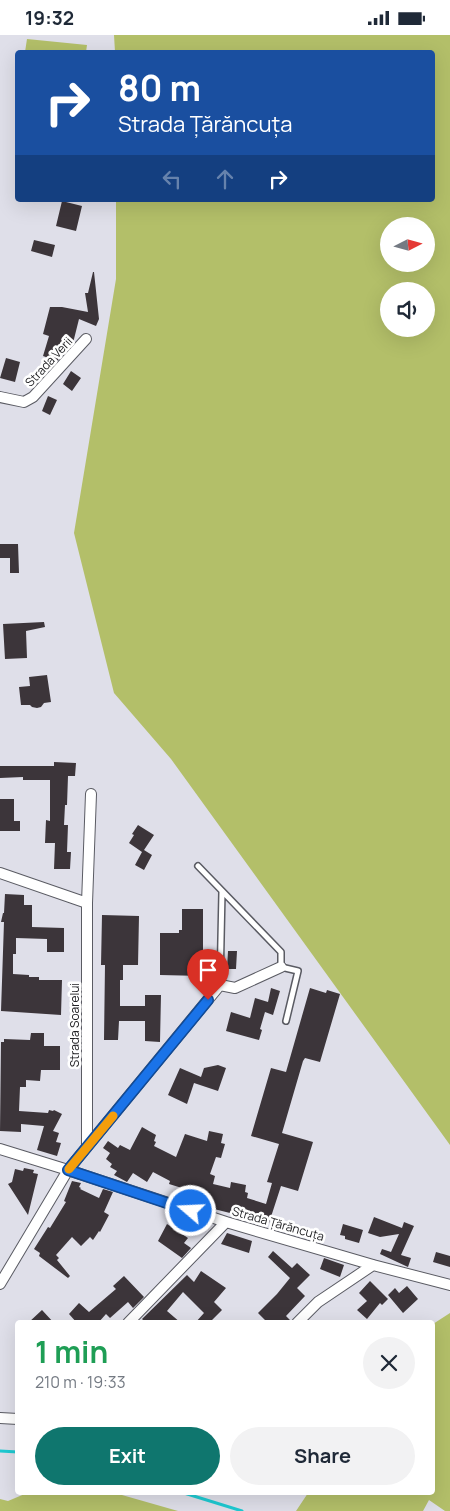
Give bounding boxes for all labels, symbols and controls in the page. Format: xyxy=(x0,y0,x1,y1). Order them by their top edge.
text: 19:32 xyxy=(25,5,74,31)
text: 80 m xyxy=(118,64,201,112)
icon: right xyxy=(35,70,100,135)
text: Strada Țărăncuța xyxy=(118,109,293,139)
icon: left xyxy=(158,165,186,193)
icon: ahead xyxy=(211,165,239,193)
icon: right xyxy=(264,165,292,193)
north arrow xyxy=(380,217,435,273)
map controls xyxy=(380,217,435,337)
button: sound xyxy=(380,282,435,337)
street label: Strada Verii xyxy=(21,333,76,390)
pin xyxy=(187,949,229,1000)
icon: arrive xyxy=(194,956,222,984)
street label: Strada Soarelui xyxy=(66,983,83,1067)
position arrow xyxy=(164,1184,216,1236)
street label: Strada Țărăncuța xyxy=(230,1202,326,1245)
text: 1 min xyxy=(35,1331,108,1372)
button: close xyxy=(363,1337,415,1389)
text: 210 m · 19:33 xyxy=(35,1371,126,1393)
button: Exit xyxy=(35,1427,220,1485)
button: Share xyxy=(230,1427,415,1485)

